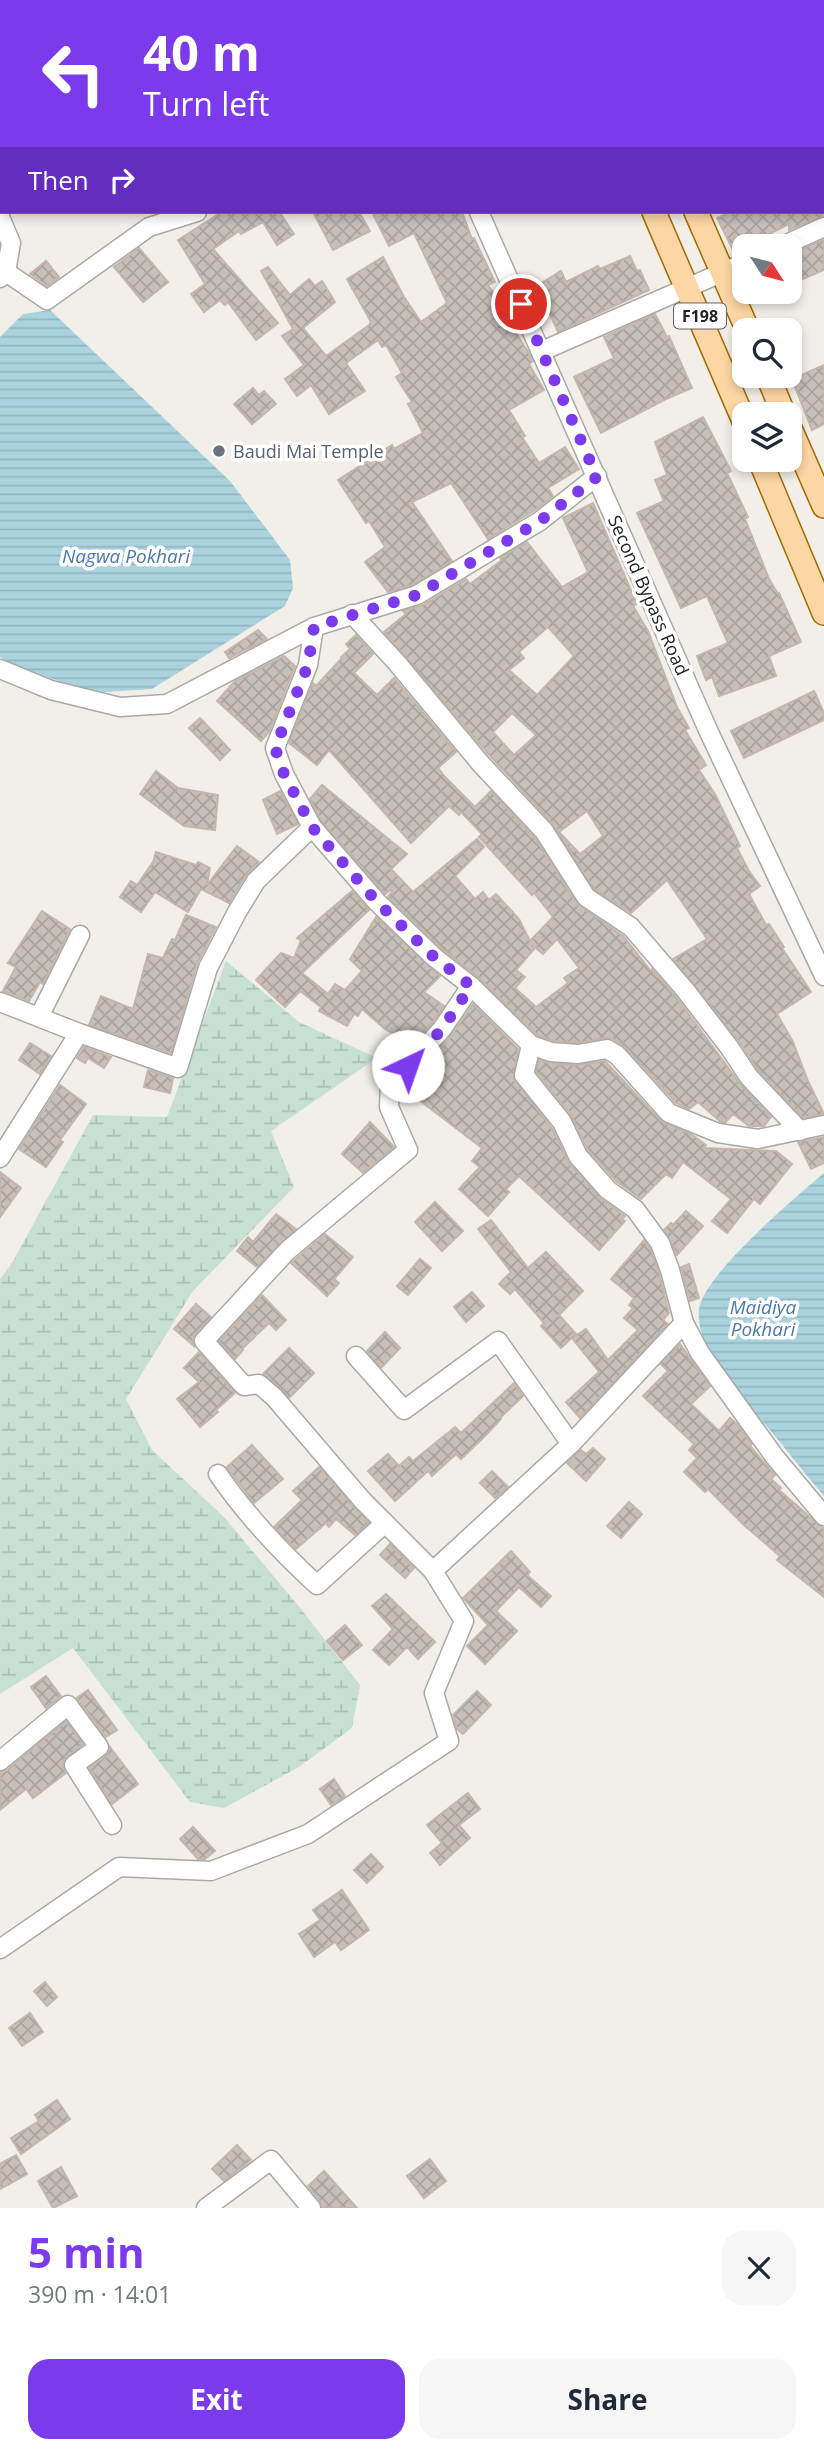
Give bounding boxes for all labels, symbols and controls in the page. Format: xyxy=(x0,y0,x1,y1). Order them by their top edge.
text: 40 m xyxy=(143,19,260,85)
icon: left xyxy=(28,28,119,119)
text: Turn left xyxy=(143,82,269,125)
icon: right xyxy=(103,161,141,199)
text: Then xyxy=(28,162,89,198)
north arrow xyxy=(732,234,802,304)
map controls xyxy=(732,234,802,472)
pin xyxy=(491,274,551,334)
icon: arrive xyxy=(502,285,540,323)
road number: F198 xyxy=(674,304,726,328)
button: search xyxy=(732,318,802,388)
button: layers xyxy=(732,402,802,472)
place label: Baudi Mai Temple xyxy=(233,439,384,463)
marker: Baudi Mai Temple xyxy=(211,443,227,459)
street label: Second Bypass Road xyxy=(603,511,695,679)
water label: Nagwa Pokhari xyxy=(62,543,191,569)
position arrow xyxy=(371,1029,445,1103)
water label: Maidiya Pokhari xyxy=(730,1294,797,1342)
text: 5 min xyxy=(28,2223,145,2280)
button: close xyxy=(722,2231,796,2305)
text: 390 m · 14:01 xyxy=(28,2278,171,2310)
button: Exit xyxy=(28,2359,405,2439)
button: Share xyxy=(419,2359,796,2439)

